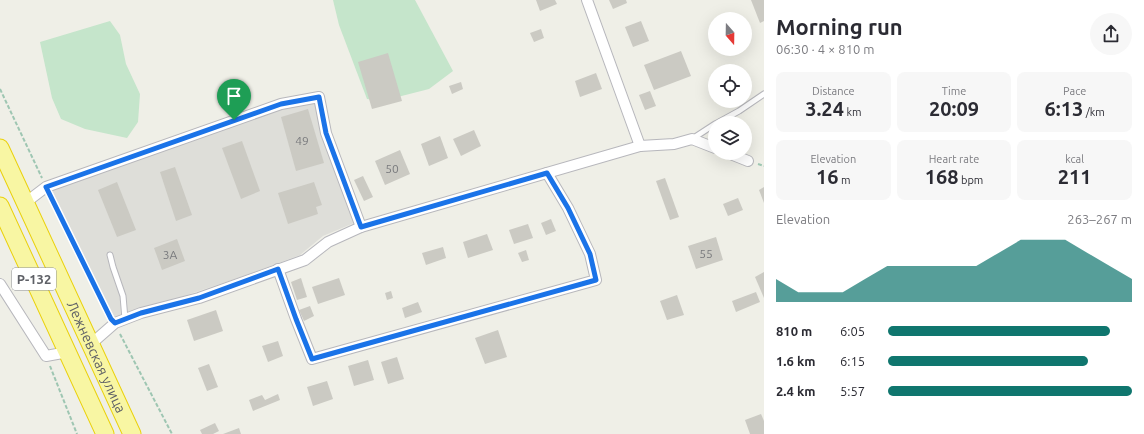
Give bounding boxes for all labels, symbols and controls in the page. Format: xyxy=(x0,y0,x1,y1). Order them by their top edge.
north arrow xyxy=(708,12,752,56)
map controls xyxy=(708,12,752,160)
button: share xyxy=(1090,13,1132,55)
text: Morning run xyxy=(776,14,903,39)
text: 06:30 · 4 × 810 m xyxy=(776,42,875,56)
button: locate xyxy=(708,64,752,108)
pin xyxy=(217,79,251,120)
icon: arrive xyxy=(223,85,245,107)
text: Distance xyxy=(812,85,855,97)
text: Time xyxy=(942,85,966,97)
text: Pace xyxy=(1063,85,1086,97)
text: 3.24 xyxy=(805,97,844,120)
text: 20:09 xyxy=(929,97,979,120)
text: 6:13 xyxy=(1044,97,1083,120)
text: km xyxy=(844,106,862,118)
text: /km xyxy=(1083,106,1105,118)
button: layers xyxy=(708,116,752,160)
house number: 49 xyxy=(295,134,309,147)
text: Elevation xyxy=(810,153,856,165)
text: Heart rate xyxy=(929,153,979,165)
text: kcal xyxy=(1065,153,1084,165)
house number: 50 xyxy=(385,162,399,175)
text: 16 xyxy=(816,165,839,188)
text: 168 xyxy=(925,165,958,188)
text: 211 xyxy=(1058,165,1092,188)
text: m xyxy=(839,174,851,186)
text: bpm xyxy=(958,174,983,186)
text: Elevation xyxy=(776,212,830,226)
text: 263–267 m xyxy=(1067,212,1132,226)
house number: 55 xyxy=(699,247,713,260)
house number: 3А xyxy=(163,248,177,261)
road number: Р-132 xyxy=(12,268,56,290)
street label: Лежневская улица xyxy=(64,298,129,415)
text: 810 m xyxy=(776,324,812,338)
text: 6:05 xyxy=(840,324,865,338)
text: 1.6 km xyxy=(776,354,815,368)
text: 6:15 xyxy=(840,354,865,368)
text: 2.4 km xyxy=(776,384,815,398)
text: 5:57 xyxy=(840,384,865,398)

